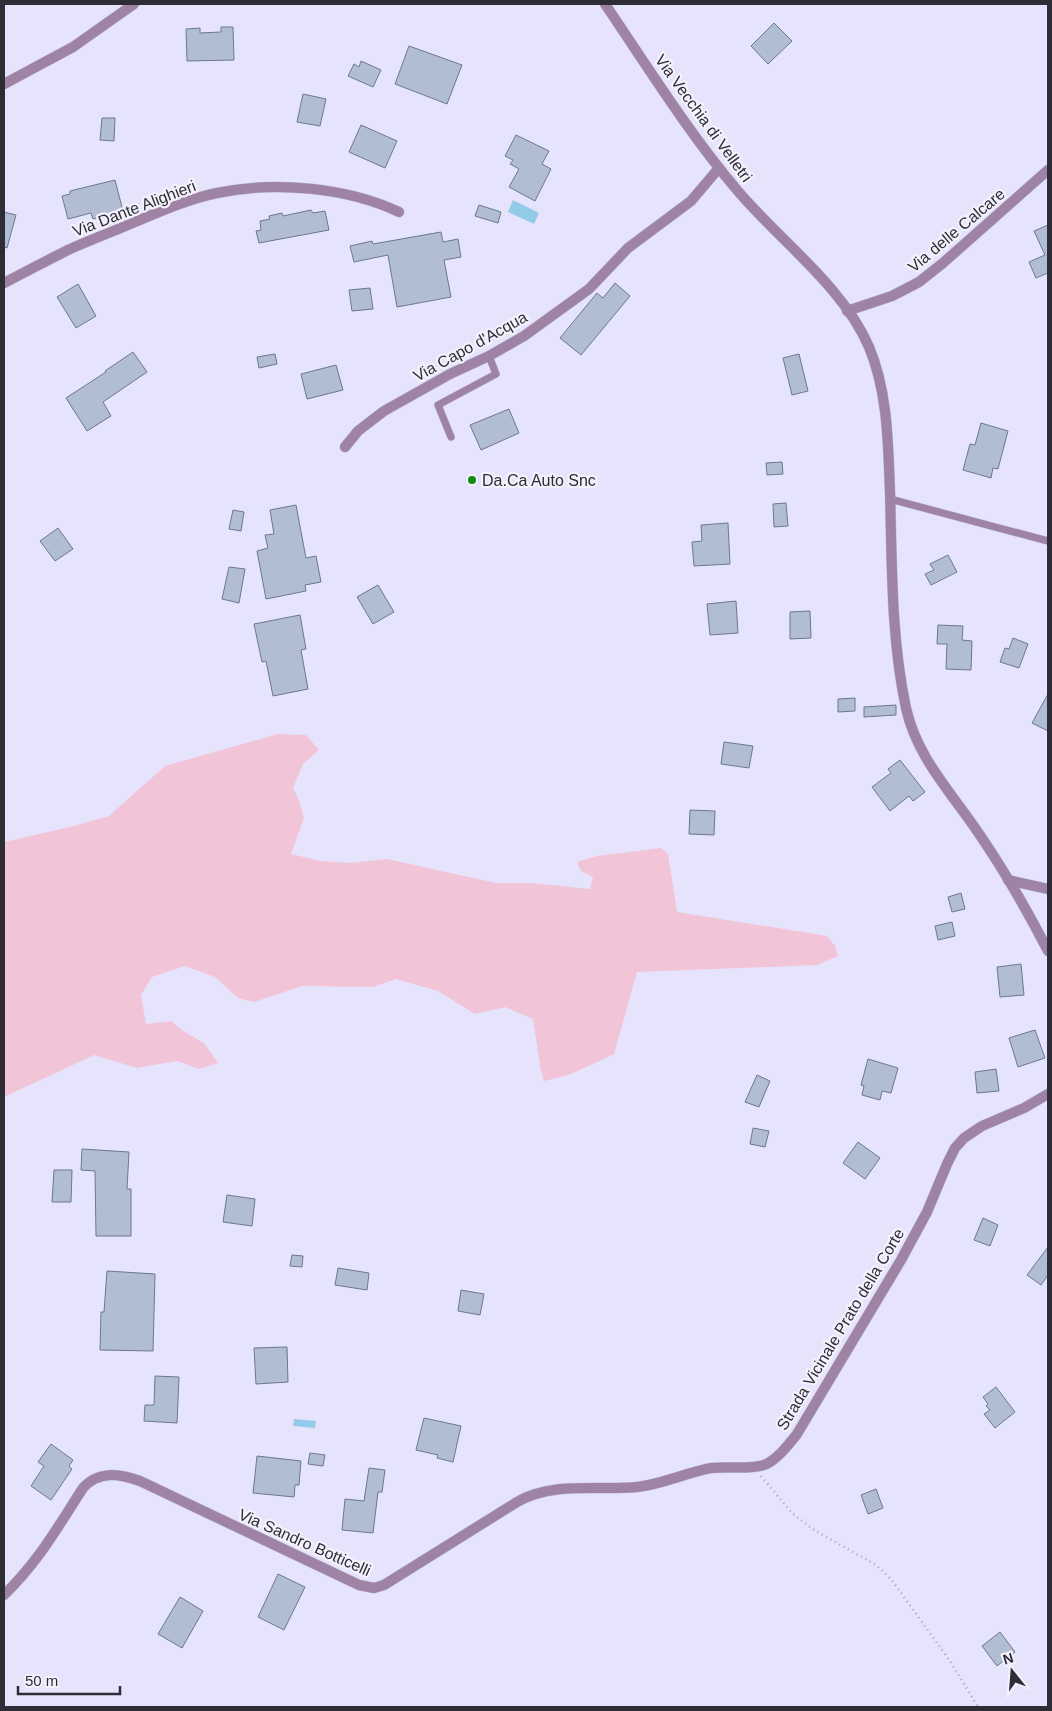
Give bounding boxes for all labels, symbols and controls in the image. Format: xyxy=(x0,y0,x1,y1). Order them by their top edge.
street label: Via Vecchia di Velletri xyxy=(652,52,755,185)
street label: Via Dante Alighieri xyxy=(70,177,198,240)
street label: Via delle Calcare xyxy=(905,185,1008,276)
street label: Via Capo d'Acqua xyxy=(410,308,530,385)
place label: Da.Ca Auto Snc xyxy=(482,472,596,489)
marker: Da.Ca Auto Snc xyxy=(466,474,478,486)
street label: Strada Vicinale Prato della Corte xyxy=(773,1225,907,1433)
street label: Via Sandro Botticelli xyxy=(236,1506,374,1579)
north arrow xyxy=(987,1646,1037,1696)
text: N xyxy=(1001,1649,1015,1668)
scale bar xyxy=(18,1664,120,1696)
text: 50 m xyxy=(25,1672,58,1689)

